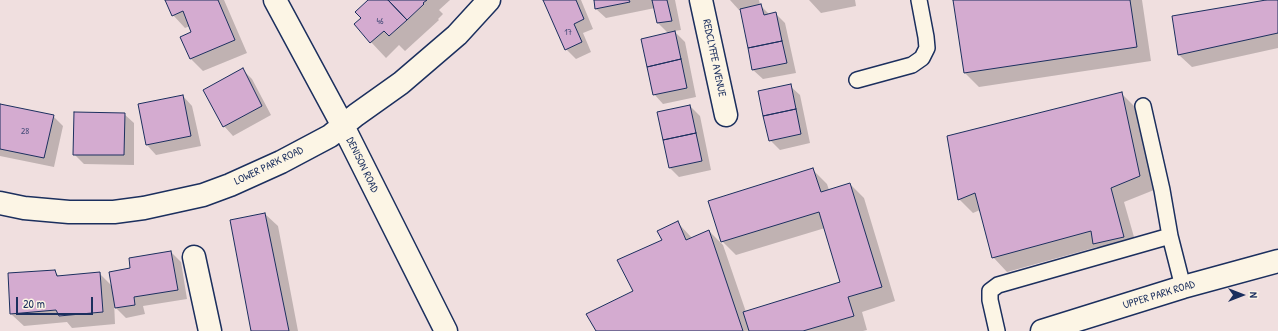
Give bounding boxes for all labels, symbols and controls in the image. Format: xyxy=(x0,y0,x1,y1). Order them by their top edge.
house number: 46 xyxy=(377,17,383,27)
street label: REDCLYFFE AVENUE xyxy=(699,18,729,98)
house number: 17 xyxy=(564,28,572,38)
house number: 28 xyxy=(21,127,29,137)
street label: DENISON ROAD xyxy=(343,135,381,195)
street label: LOWER PARK ROAD xyxy=(232,144,306,188)
north arrow xyxy=(1222,275,1262,315)
street label: UPPER PARK ROAD xyxy=(1121,278,1197,312)
scale bar xyxy=(18,289,95,315)
text: N xyxy=(1247,292,1261,298)
text: 20 m xyxy=(23,295,45,312)

